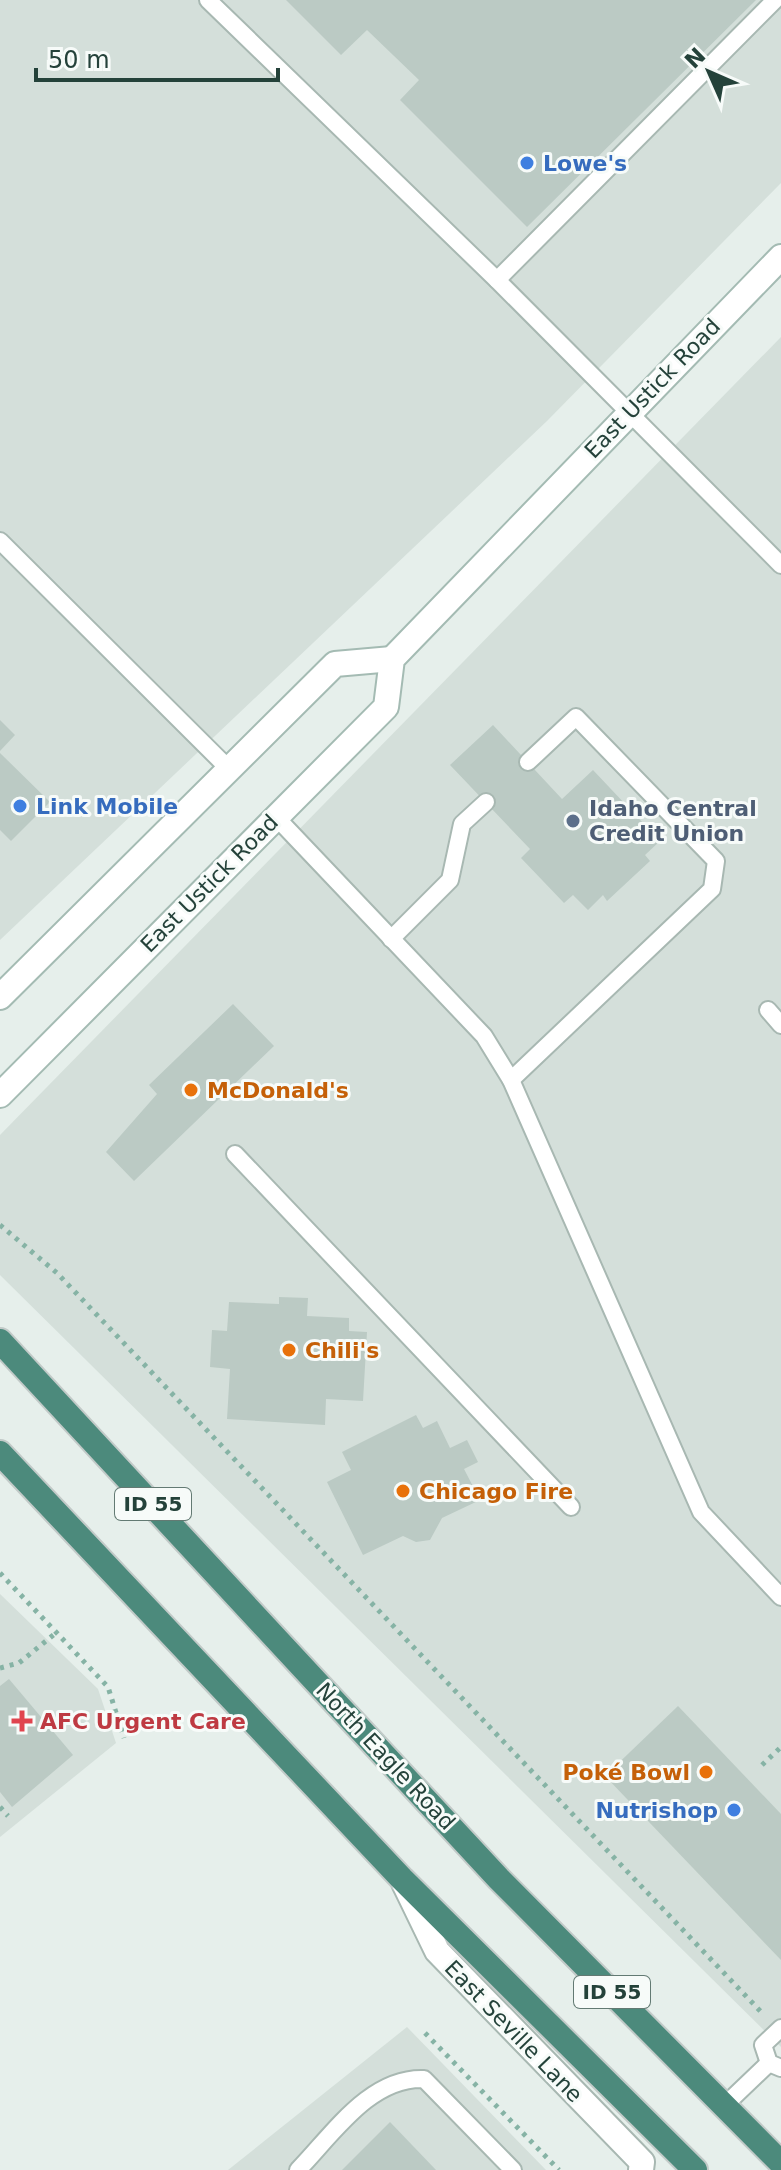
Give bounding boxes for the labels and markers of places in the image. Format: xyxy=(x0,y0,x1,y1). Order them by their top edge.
place label: Lowe's xyxy=(543,151,627,176)
marker: Lowe's xyxy=(518,154,536,172)
place label: Link Mobile xyxy=(36,794,178,819)
place label: Idaho Central Credit Union xyxy=(589,796,757,846)
marker: Link Mobile xyxy=(11,797,29,815)
marker: Idaho Central Credit Union xyxy=(564,812,582,830)
place label: McDonald's xyxy=(207,1078,349,1103)
marker: McDonald's xyxy=(182,1081,200,1099)
place label: Chili's xyxy=(305,1338,379,1363)
marker: Chili's xyxy=(280,1341,298,1359)
place label: Chicago Fire xyxy=(419,1479,573,1504)
marker: Chicago Fire xyxy=(394,1482,412,1500)
place label: AFC Urgent Care xyxy=(40,1709,246,1734)
marker: AFC Urgent Care xyxy=(11,1710,33,1732)
place label: Poké Bowl xyxy=(562,1760,690,1785)
marker: Poké Bowl xyxy=(697,1763,715,1781)
place label: Nutrishop xyxy=(595,1798,718,1823)
marker: Nutrishop xyxy=(725,1801,743,1819)

